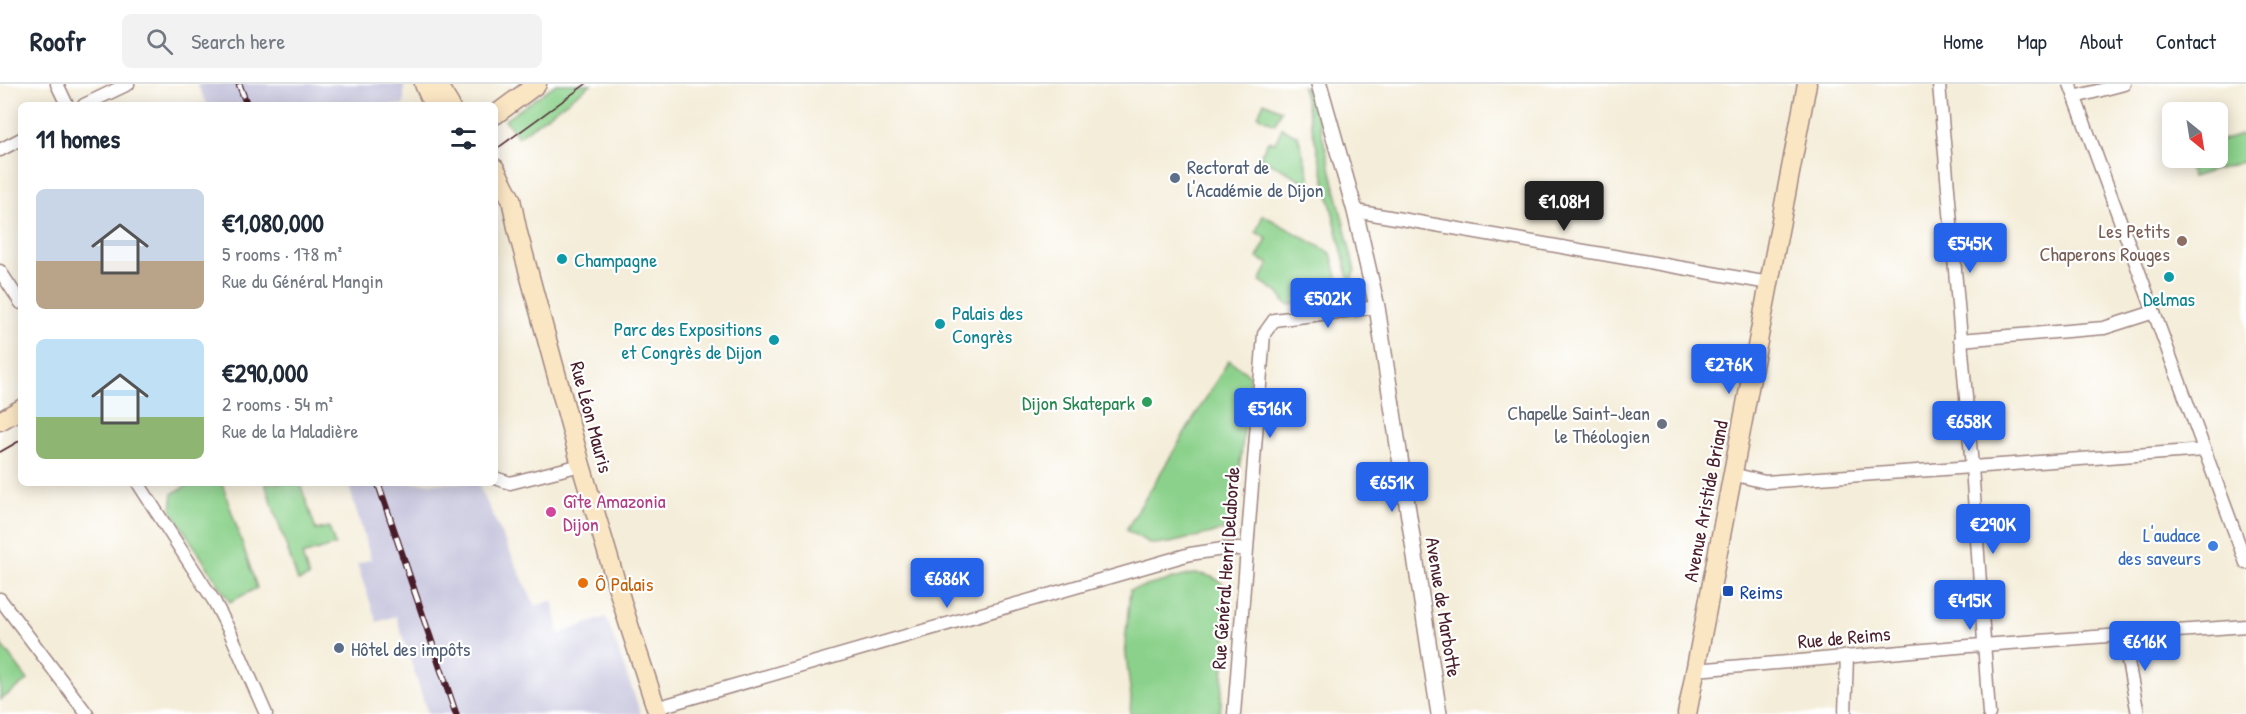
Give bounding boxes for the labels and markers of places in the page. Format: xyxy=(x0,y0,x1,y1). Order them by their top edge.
place label: Rectorat de l'Académie de Dijon xyxy=(1187,153,1324,203)
marker: Rectorat de l'Académie de Dijon xyxy=(1168,171,1182,185)
pin: €1.08M xyxy=(1515,181,1613,232)
place label: Les Petits Chaperons Rouges xyxy=(2039,217,2170,267)
pin: €545K xyxy=(1928,223,2012,274)
marker: Les Petits Chaperons Rouges xyxy=(2175,234,2189,248)
place label: Champagne xyxy=(574,246,657,273)
marker: Champagne xyxy=(555,252,569,266)
marker: Delmas xyxy=(2162,270,2176,284)
pin: €502K xyxy=(1286,278,1370,329)
place label: Delmas xyxy=(2143,285,2195,312)
place label: Palais des Congrès xyxy=(952,299,1023,349)
place label: Parc des Expositions et Congrès de Dijon xyxy=(614,315,762,365)
marker: Palais des Congrès xyxy=(933,317,947,331)
marker: Parc des Expositions et Congrès de Dijon xyxy=(767,333,781,347)
pin: €276K xyxy=(1687,344,1771,395)
pin: €516K xyxy=(1228,388,1312,439)
place label: Dijon Skatepark xyxy=(1022,389,1135,416)
marker: Dijon Skatepark xyxy=(1140,395,1154,409)
place label: Chapelle Saint-Jean le Théologien xyxy=(1507,399,1650,449)
pin: €658K xyxy=(1927,401,2011,452)
marker: Chapelle Saint-Jean le Théologien xyxy=(1655,417,1669,431)
pin: €651K xyxy=(1350,462,1434,513)
place label: Gîte Amazonia Dijon xyxy=(563,487,666,537)
pin: €290K xyxy=(1951,504,2035,555)
marker: Gîte Amazonia Dijon xyxy=(544,505,558,519)
place label: L'audace des saveurs xyxy=(2118,521,2201,571)
marker: L'audace des saveurs xyxy=(2206,539,2220,553)
pin: €686K xyxy=(905,558,989,609)
place label: Ô Palais xyxy=(595,570,654,597)
marker: Ô Palais xyxy=(576,576,590,590)
place label: Reims xyxy=(1740,578,1783,605)
pin: €415K xyxy=(1928,580,2012,631)
marker: Reims xyxy=(1721,584,1735,598)
pin: €616K xyxy=(2103,621,2187,672)
place label: Hôtel des impôts xyxy=(351,635,471,662)
marker: Hôtel des impôts xyxy=(332,641,346,655)

